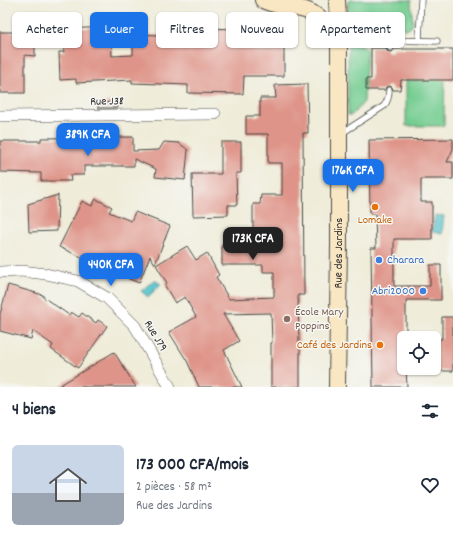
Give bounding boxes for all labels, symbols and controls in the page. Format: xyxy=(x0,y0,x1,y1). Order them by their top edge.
chip: Acheter xyxy=(12,12,82,48)
chip: Louer xyxy=(90,12,148,48)
chip: Filtres xyxy=(156,12,218,48)
chip: Nouveau xyxy=(226,12,298,48)
chip: Appartement xyxy=(306,12,405,48)
street label: Rue J38 xyxy=(90,93,124,111)
pin: 389K CFA xyxy=(47,123,129,157)
text: 389K CFA xyxy=(65,126,111,145)
pin: 176K CFA xyxy=(312,159,394,193)
text: 176K CFA xyxy=(332,162,374,181)
marker: Lomake xyxy=(370,202,380,212)
place label: Lomake xyxy=(358,212,392,229)
street label: Rue des Jardins xyxy=(330,218,348,288)
pin: 173K CFA xyxy=(212,227,294,261)
text: 173K CFA xyxy=(232,230,274,249)
place label: Charara xyxy=(387,252,425,269)
pin: 440K CFA xyxy=(70,253,152,287)
marker: Charara xyxy=(374,255,384,265)
text: 440K CFA xyxy=(88,256,134,275)
place label: Abri2000 xyxy=(372,283,415,300)
marker: Abri2000 xyxy=(418,286,428,296)
place label: École Mary Poppins xyxy=(295,304,345,335)
marker: École Mary Poppins xyxy=(282,314,292,324)
street label: Rue J79 xyxy=(139,317,171,355)
map controls xyxy=(397,331,441,375)
button: locate xyxy=(397,331,441,375)
place label: Café des Jardins xyxy=(297,337,372,354)
marker: Café des Jardins xyxy=(375,340,385,350)
text: 4 biens xyxy=(12,399,56,423)
icon: filters xyxy=(419,400,441,422)
text: 173 000 CFA/mois xyxy=(136,454,249,478)
icon: home xyxy=(44,461,92,509)
icon: heart xyxy=(419,474,441,496)
text: 2 pièces · 58 m² xyxy=(136,478,212,497)
text: Rue des Jardins xyxy=(136,497,213,516)

